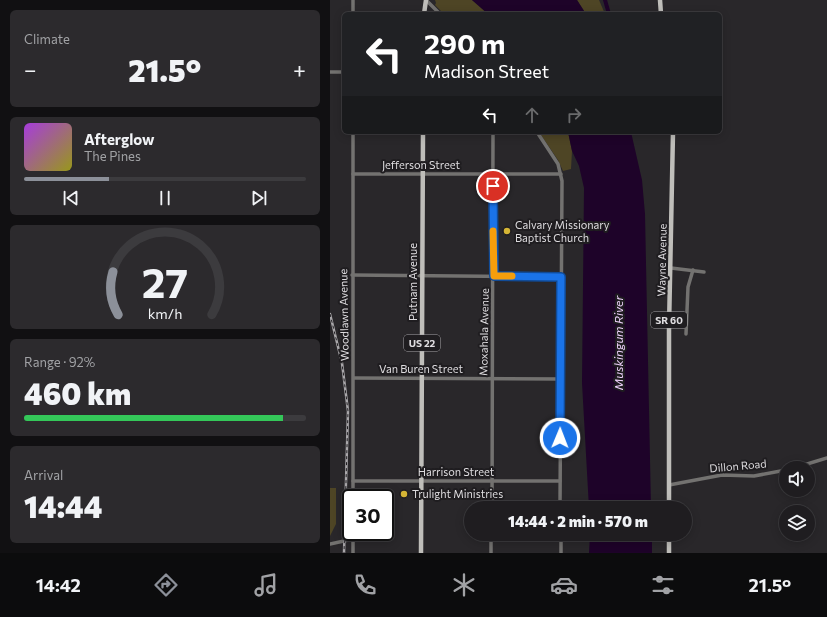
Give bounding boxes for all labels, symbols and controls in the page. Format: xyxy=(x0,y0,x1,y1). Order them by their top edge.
text: 290 m xyxy=(424,26,505,60)
icon: left xyxy=(358,28,410,80)
text: Climate xyxy=(24,31,70,47)
text: 21.5° xyxy=(128,51,201,88)
text: − xyxy=(24,56,37,83)
text: + xyxy=(293,56,306,83)
text: Madison Street xyxy=(424,60,549,82)
icon: left xyxy=(479,104,501,126)
icon: ahead xyxy=(521,104,543,126)
icon: right xyxy=(563,104,585,126)
text: Afterglow xyxy=(84,130,154,148)
text: The Pines xyxy=(84,148,141,164)
street label: Jefferson Street xyxy=(382,158,461,172)
pin xyxy=(476,169,510,203)
icon: arrive xyxy=(482,175,504,197)
icon: previous xyxy=(60,187,82,209)
icon: pause xyxy=(154,187,176,209)
icon: next xyxy=(248,187,270,209)
place label: Calvary Missionary Baptist Church xyxy=(515,218,610,244)
street label: Wayne Avenue xyxy=(654,223,669,297)
marker: Calvary Missionary Baptist Church xyxy=(502,226,512,236)
street label: Putnam Avenue xyxy=(406,243,419,321)
text: 27 xyxy=(142,255,188,306)
street label: Woodlawn Avenue xyxy=(336,269,351,361)
street label: Moxahala Avenue xyxy=(476,288,491,376)
water label: Muskingum River xyxy=(611,295,625,390)
text: km/h xyxy=(148,303,182,321)
road number: SR 60 xyxy=(651,312,687,328)
road number: US 22 xyxy=(404,335,440,351)
text: Range · 92% xyxy=(24,354,95,370)
street label: Van Buren Street xyxy=(379,362,463,375)
text: 460 km xyxy=(24,374,131,411)
position arrow xyxy=(539,417,581,459)
street label: Dillon Road xyxy=(709,457,767,474)
map controls xyxy=(779,461,815,541)
button: sound xyxy=(779,461,815,497)
street label: Harrison Street xyxy=(418,465,495,478)
text: Arrival xyxy=(24,467,63,483)
text: 14:44 xyxy=(24,487,102,524)
place label: Trulight Ministries xyxy=(412,487,503,500)
speed limit sign: 30 xyxy=(342,489,394,541)
marker: Trulight Ministries xyxy=(399,489,409,499)
button: layers xyxy=(779,505,815,541)
text: 14:44 · 2 min · 570 m xyxy=(508,512,648,530)
icon: directions xyxy=(152,571,180,599)
icon: music xyxy=(252,571,280,599)
icon: phone xyxy=(351,571,379,599)
icon: climate xyxy=(450,571,478,599)
icon: car xyxy=(550,571,578,599)
icon: filters xyxy=(649,571,677,599)
text: 14:42 xyxy=(36,574,81,596)
text: 21.5° xyxy=(749,574,791,596)

